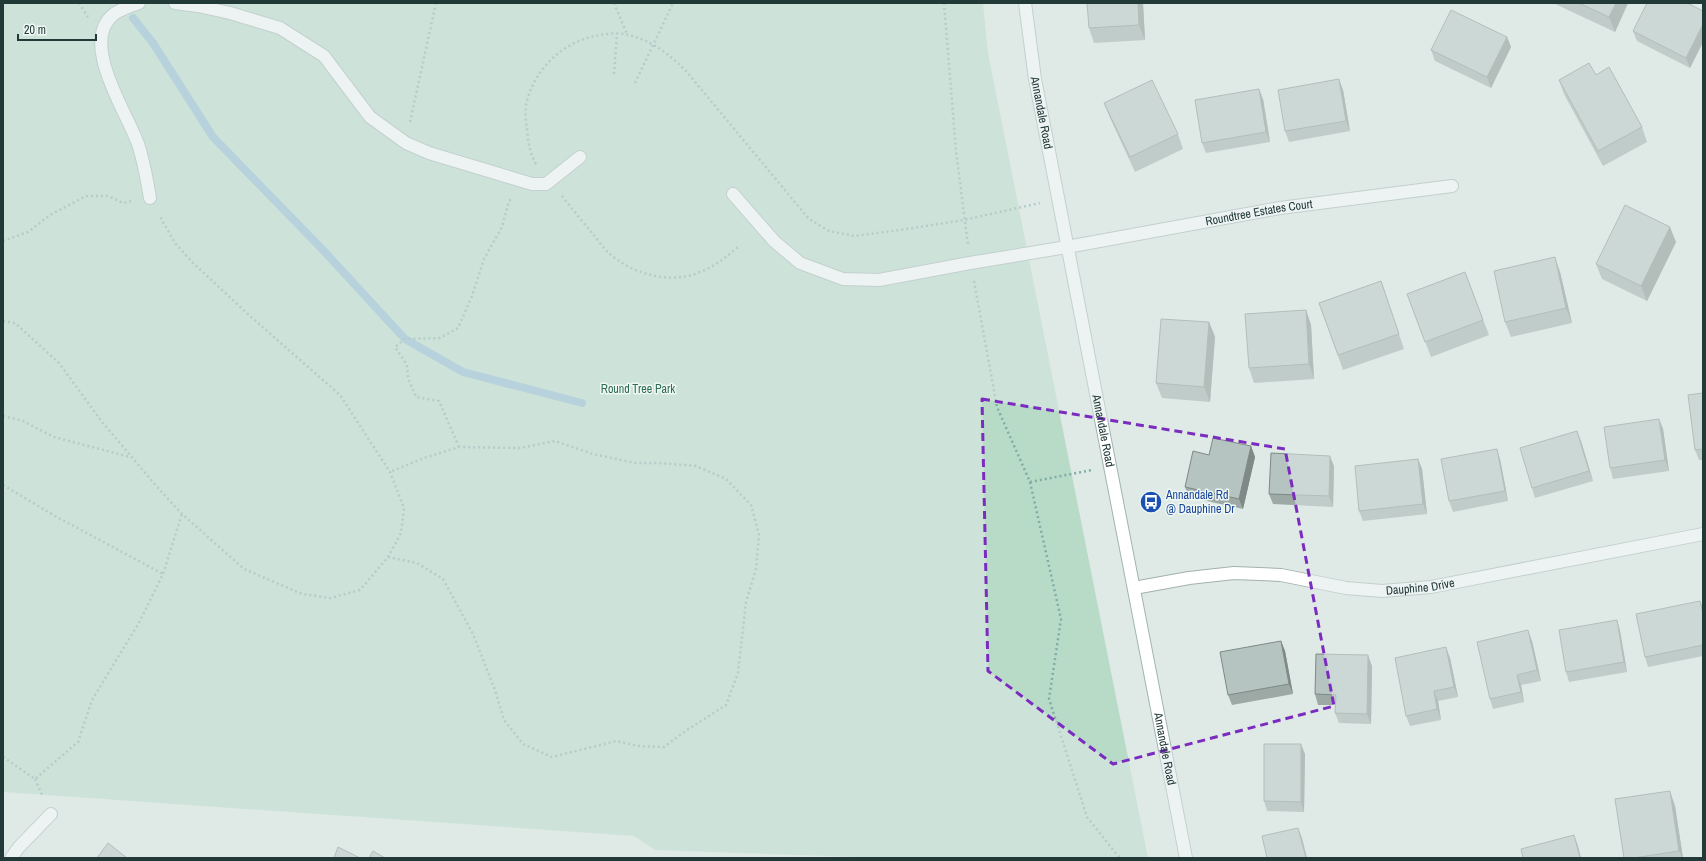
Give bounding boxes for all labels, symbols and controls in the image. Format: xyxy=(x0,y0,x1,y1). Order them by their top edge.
scale bar xyxy=(18,16,96,42)
text: 20 m xyxy=(24,22,46,38)
street label: Annandale Road xyxy=(1027,74,1056,150)
street label: Roundtree Estates Court xyxy=(1204,196,1314,230)
park label: Round Tree Park xyxy=(601,381,675,397)
street label: Annandale Road xyxy=(1088,392,1118,468)
place label: Annandale Rd @ Dauphine Dr xyxy=(1165,487,1235,517)
bus stop icon: Annandale Rd @ Dauphine Dr xyxy=(1138,489,1164,515)
street label: Dauphine Drive xyxy=(1385,575,1456,599)
street label: Annandale Road xyxy=(1150,710,1180,786)

